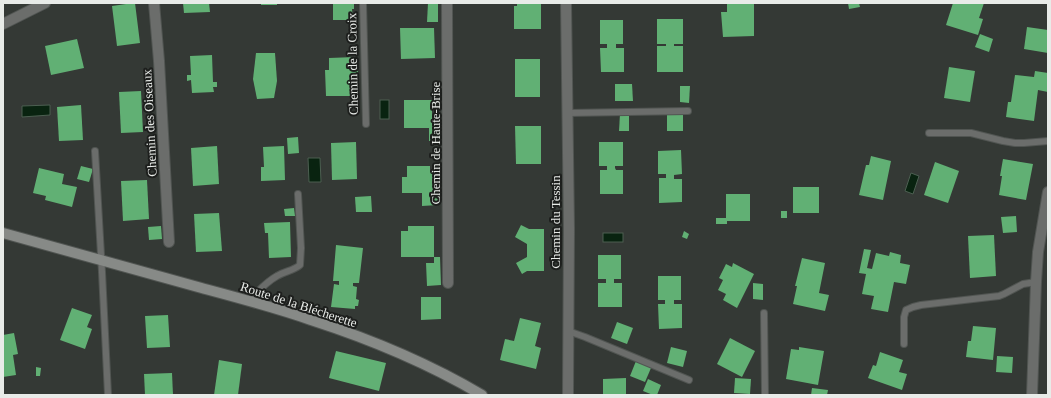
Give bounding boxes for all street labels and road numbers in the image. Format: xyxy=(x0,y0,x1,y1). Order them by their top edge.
street label: Chemin de la Croix xyxy=(344,12,361,115)
street label: Chemin des Oiseaux xyxy=(139,68,160,177)
street label: Chemin de Haute-Brise xyxy=(428,81,443,204)
street label: Chemin du Tessin xyxy=(548,175,563,269)
street label: Route de la Blécherette xyxy=(239,279,359,330)

